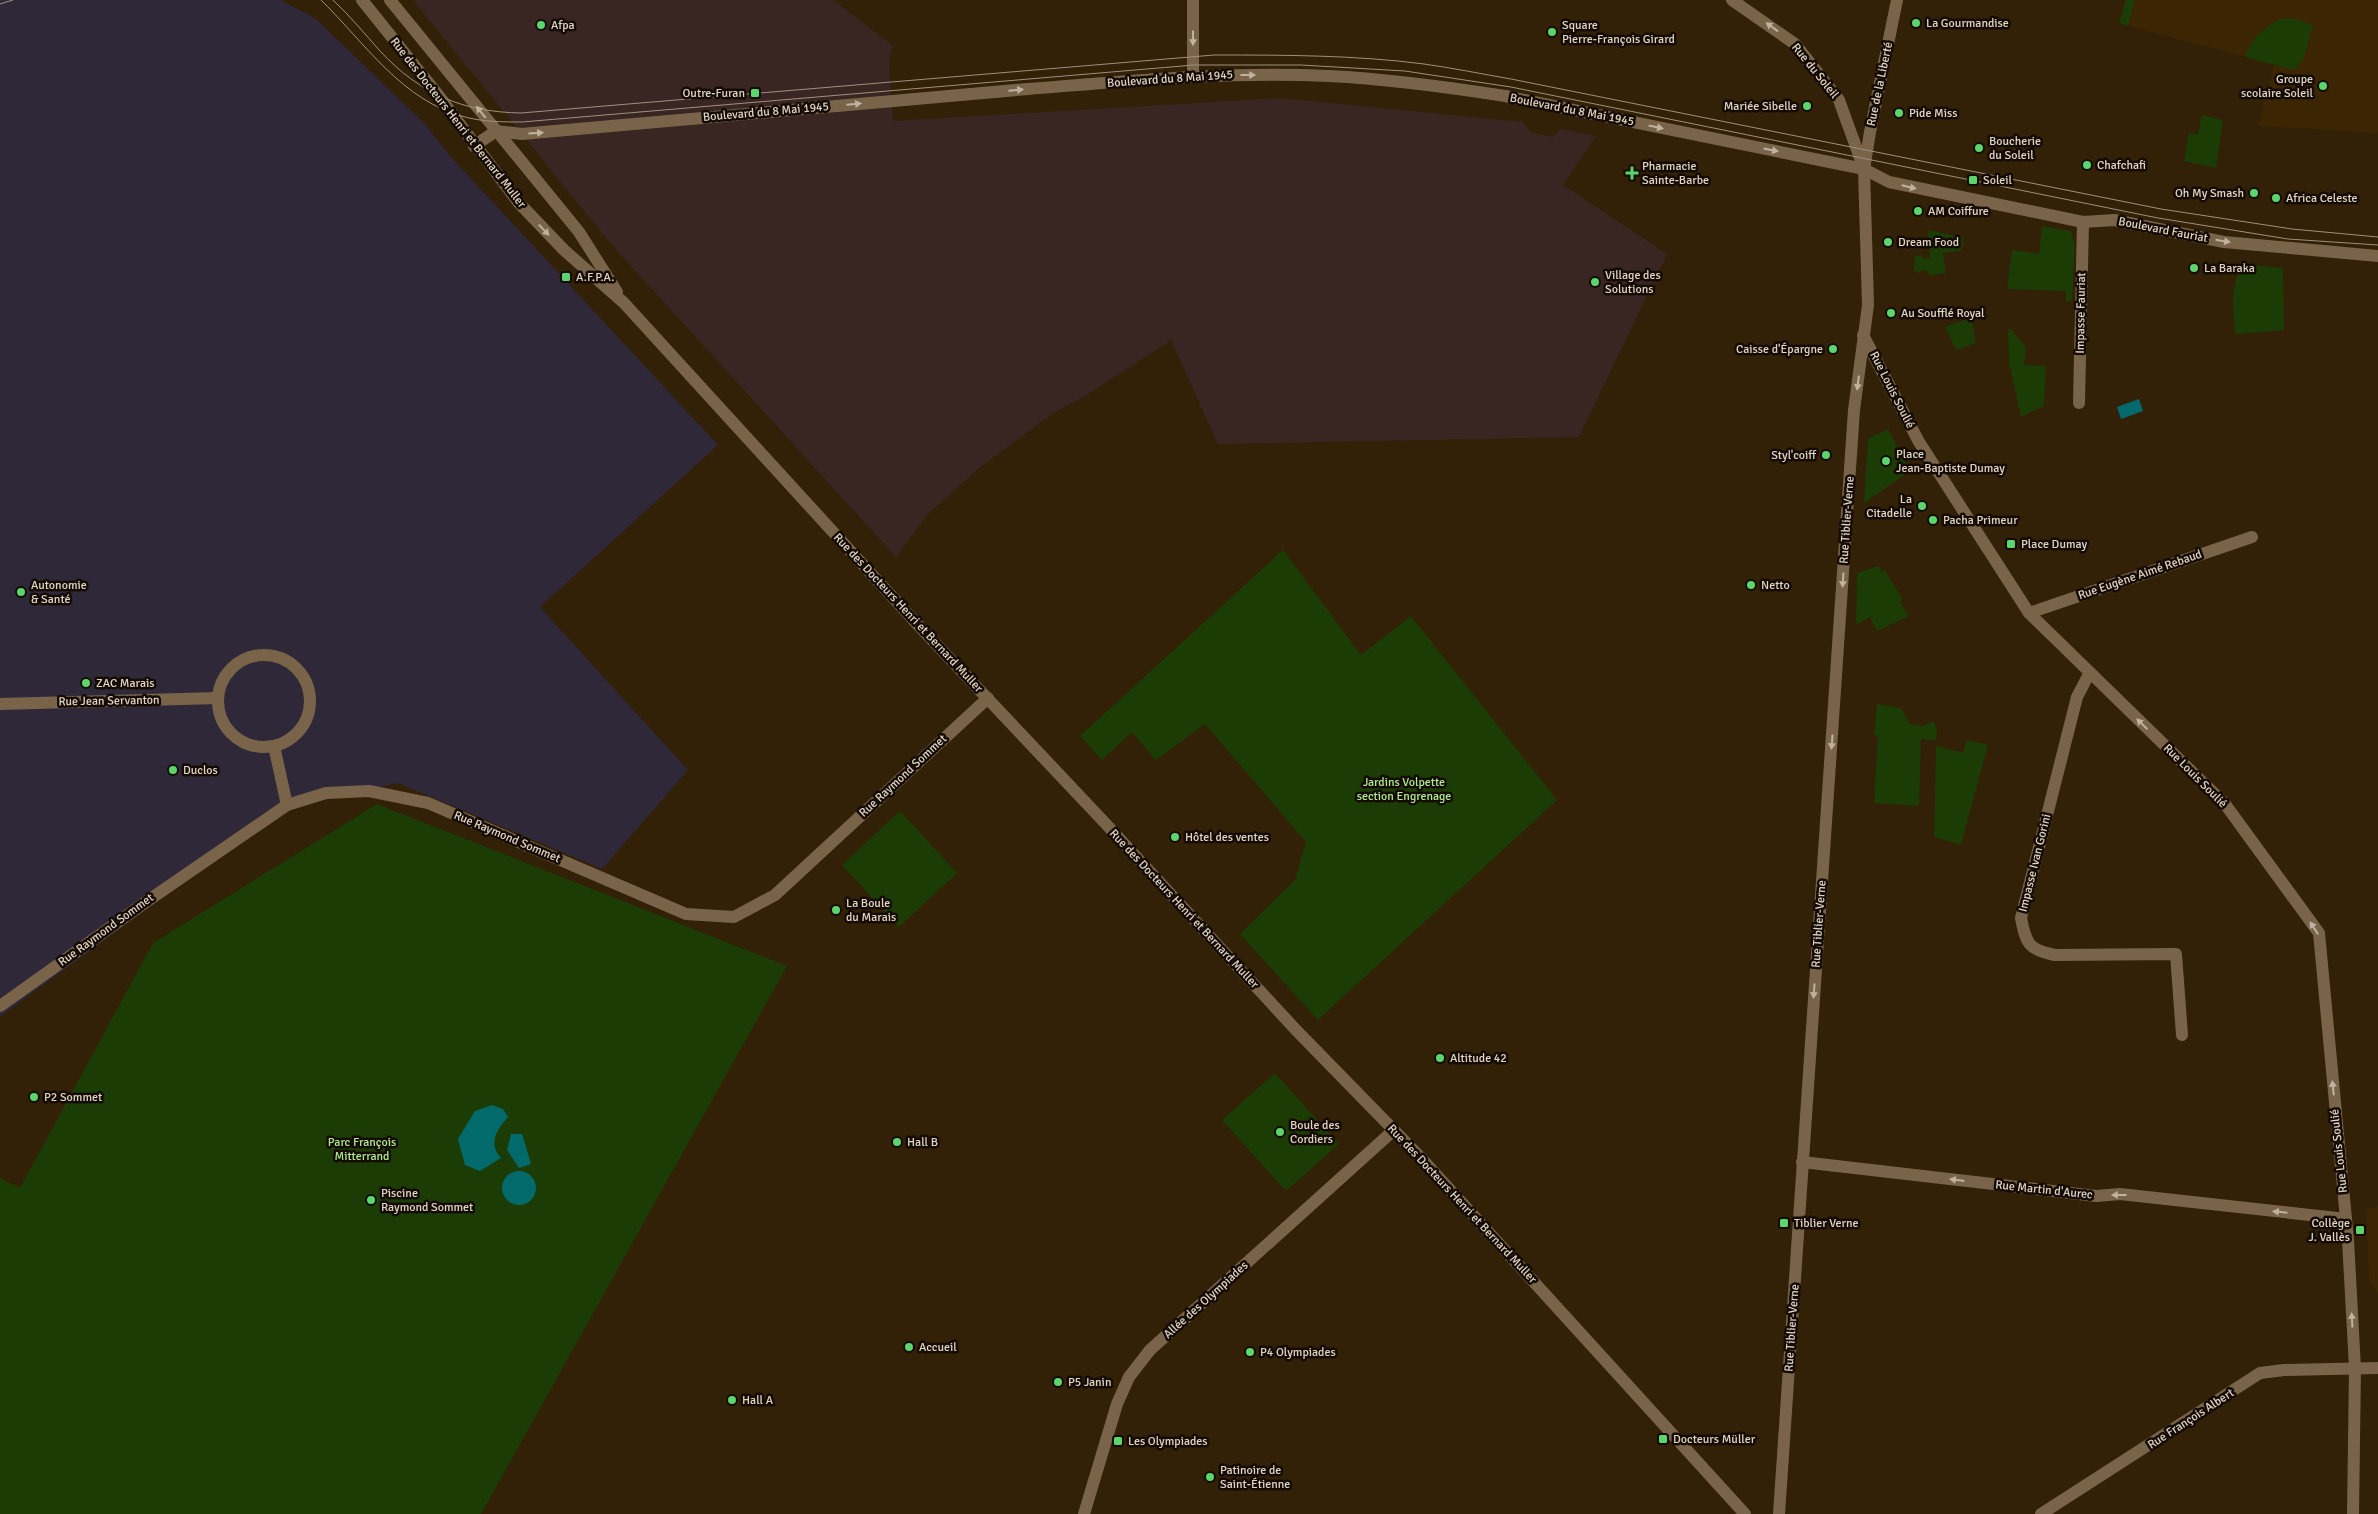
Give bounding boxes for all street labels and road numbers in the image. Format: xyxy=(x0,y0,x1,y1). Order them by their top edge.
street label: Rue des Docteurs Henri et Bernard Muller xyxy=(387,35,530,212)
street label: Rue du Soleil xyxy=(1788,40,1842,102)
street label: Rue de la Liberté xyxy=(1864,40,1896,128)
street label: Boulevard du 8 Mai 1945 xyxy=(1106,67,1234,91)
street label: Boulevard du 8 Mai 1945 xyxy=(1508,91,1636,129)
street label: Boulevard du 8 Mai 1945 xyxy=(702,99,830,125)
street label: Boulevard Fauriat xyxy=(2117,214,2209,246)
street label: Impasse Fauriat xyxy=(2073,272,2089,354)
street label: Rue Louis Soulié xyxy=(1866,349,1918,431)
street label: Rue Tiblier-Verne xyxy=(1836,476,1858,564)
street label: Rue des Docteurs Henri et Bernard Muller xyxy=(830,530,986,696)
street label: Rue Eugène Aimé Rebaud xyxy=(2076,547,2204,603)
street label: Rue Jean Servanton xyxy=(58,693,160,709)
street label: Rue Raymond Sommet xyxy=(856,732,950,820)
street label: Rue Louis Soulié xyxy=(2160,741,2230,811)
street label: Rue Raymond Sommet xyxy=(451,808,563,866)
street label: Impasse Ivan Gorini xyxy=(2016,812,2054,914)
street label: Rue des Docteurs Henri et Bernard Muller xyxy=(1106,826,1262,992)
street label: Rue Tiblier-Verne xyxy=(1808,880,1830,968)
street label: Rue Raymond Sommet xyxy=(55,890,157,970)
street label: Rue Louis Soulié xyxy=(2327,1108,2351,1194)
street label: Rue des Docteurs Henri et Bernard Muller xyxy=(1384,1121,1540,1287)
street label: Rue Martin d'Aurec xyxy=(1995,1177,2094,1203)
street label: Allée des Olympiades xyxy=(1161,1258,1251,1342)
street label: Rue Tiblier-Verne xyxy=(1781,1284,1803,1372)
street label: Rue François Albert xyxy=(2145,1385,2237,1453)

